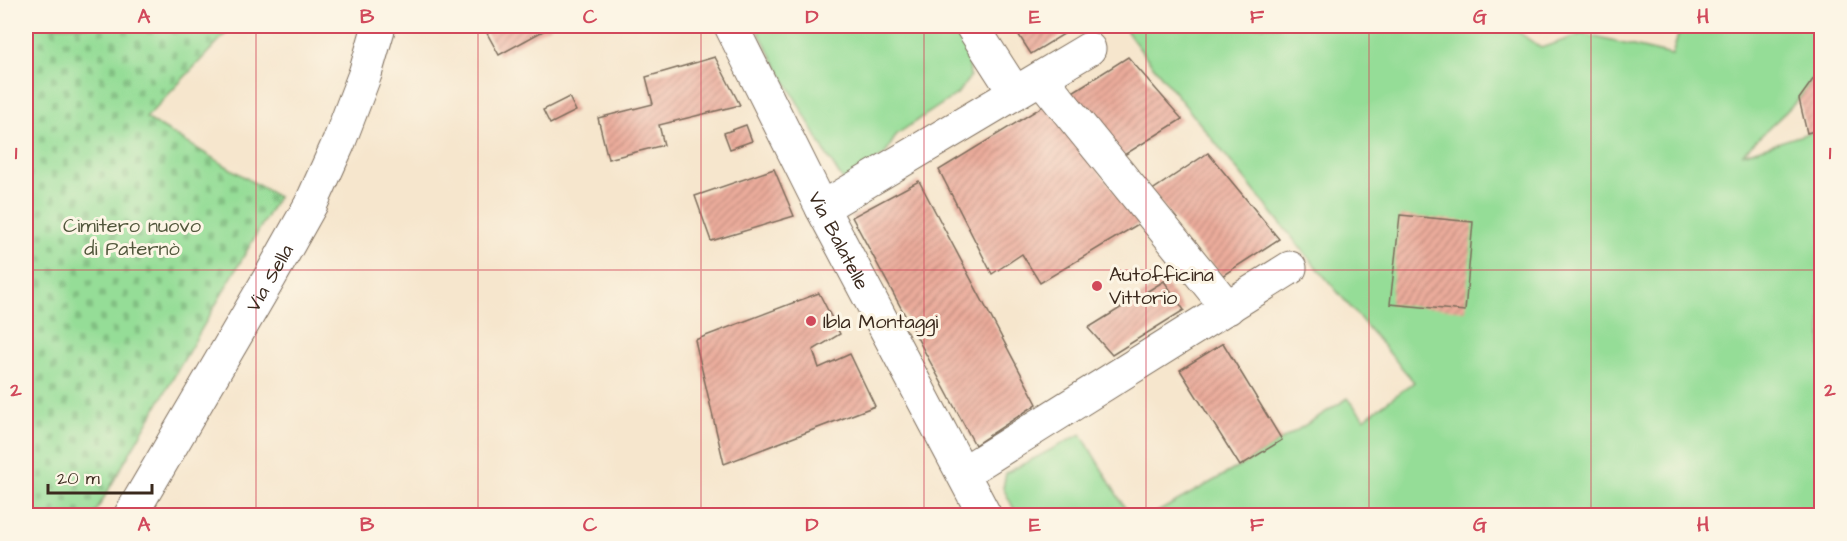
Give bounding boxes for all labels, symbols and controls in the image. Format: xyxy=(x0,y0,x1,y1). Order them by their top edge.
text: A xyxy=(138,3,151,31)
text: B xyxy=(360,3,375,31)
text: C xyxy=(583,3,598,31)
text: D xyxy=(806,3,819,31)
text: E xyxy=(1029,3,1041,31)
text: F xyxy=(1250,3,1265,31)
text: G xyxy=(1473,3,1487,31)
text: H xyxy=(1697,3,1709,31)
text: 1 xyxy=(15,139,18,167)
text: 1 xyxy=(1829,139,1832,167)
street label: Via Balatelle xyxy=(801,187,876,295)
park label: Cimitero nuovo di Paternò xyxy=(63,212,201,263)
street label: Via Sella xyxy=(240,239,301,317)
place label: Autofficina Vittorio xyxy=(1109,261,1214,312)
marker: Autofficina Vittorio xyxy=(1090,279,1104,293)
place label: Ibla Montaggi xyxy=(823,308,938,337)
marker: Ibla Montaggi xyxy=(804,314,818,328)
text: 2 xyxy=(9,376,22,404)
text: 2 xyxy=(1823,376,1836,404)
scale bar xyxy=(48,457,152,495)
text: 20 m xyxy=(57,466,100,491)
text: A xyxy=(138,511,151,539)
text: B xyxy=(360,511,375,539)
text: C xyxy=(583,511,598,539)
text: D xyxy=(806,511,819,539)
text: E xyxy=(1029,511,1041,539)
text: F xyxy=(1250,511,1265,539)
text: G xyxy=(1473,511,1487,539)
text: H xyxy=(1697,511,1709,539)

